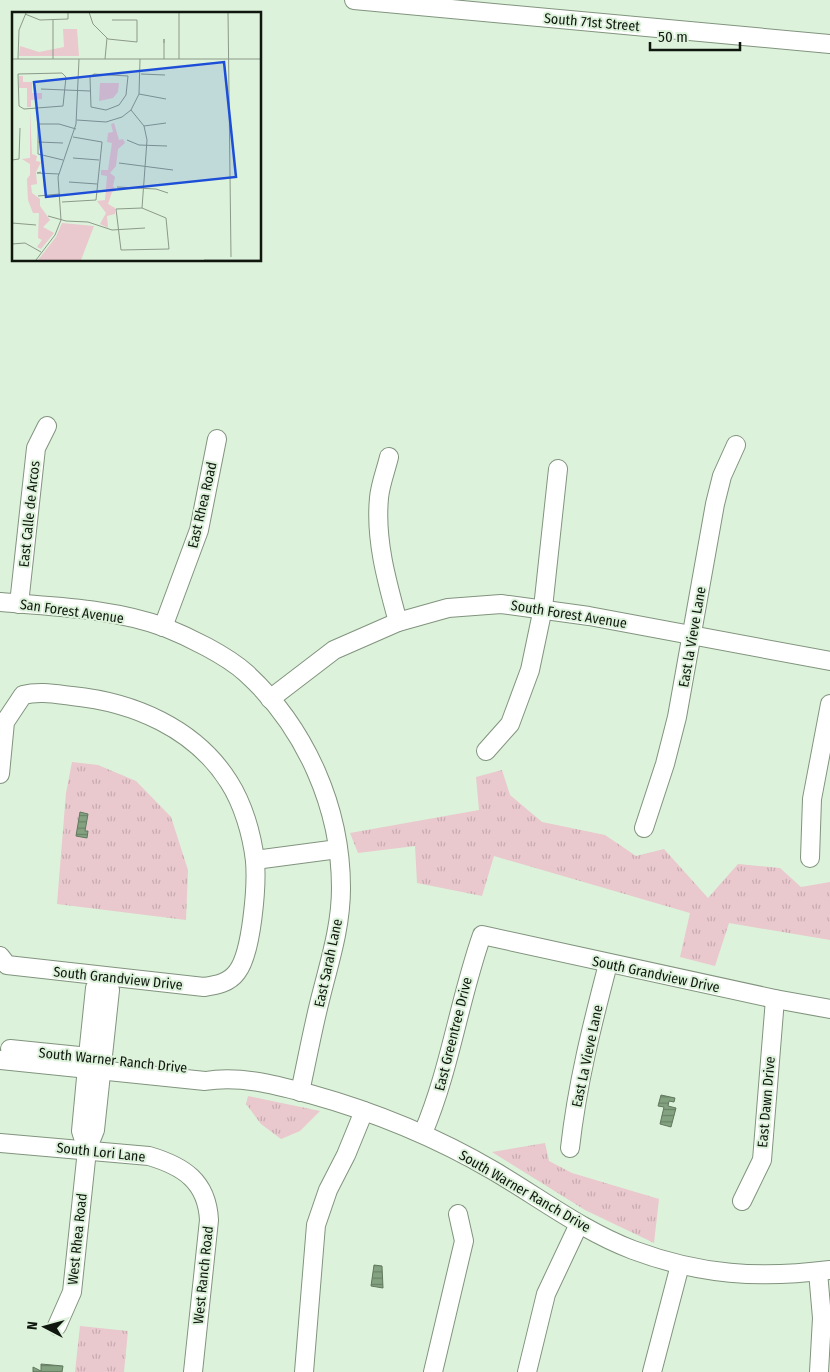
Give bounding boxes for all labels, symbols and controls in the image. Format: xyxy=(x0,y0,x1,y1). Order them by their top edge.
street label: South 71st Street xyxy=(543,10,641,35)
inset map xyxy=(12,12,261,261)
scale bar xyxy=(650,20,740,52)
text: 50 m xyxy=(658,28,688,46)
street label: East Calle de Arcos xyxy=(15,460,44,568)
street label: East Rhea Road xyxy=(184,460,221,550)
street label: East la Vieve Lane xyxy=(675,585,710,689)
street label: San Forest Avenue xyxy=(19,596,125,627)
street label: South Forest Avenue xyxy=(510,597,628,632)
street label: East Sarah Lane xyxy=(311,917,346,1009)
street label: South Grandview Drive xyxy=(591,953,721,996)
street label: South Grandview Drive xyxy=(52,963,183,994)
street label: East Greentree Drive xyxy=(431,975,476,1093)
street label: East La Vieve Lane xyxy=(568,1003,607,1109)
street label: South Warner Ranch Drive xyxy=(38,1044,188,1077)
street label: East Dawn Drive xyxy=(754,1056,779,1148)
street label: South Lori Lane xyxy=(56,1139,146,1166)
street label: South Warner Ranch Drive xyxy=(456,1147,594,1236)
street label: West Rhea Road xyxy=(64,1192,91,1286)
street label: West Ranch Road xyxy=(190,1225,217,1325)
north arrow xyxy=(20,1302,70,1352)
text: N xyxy=(24,1321,41,1331)

